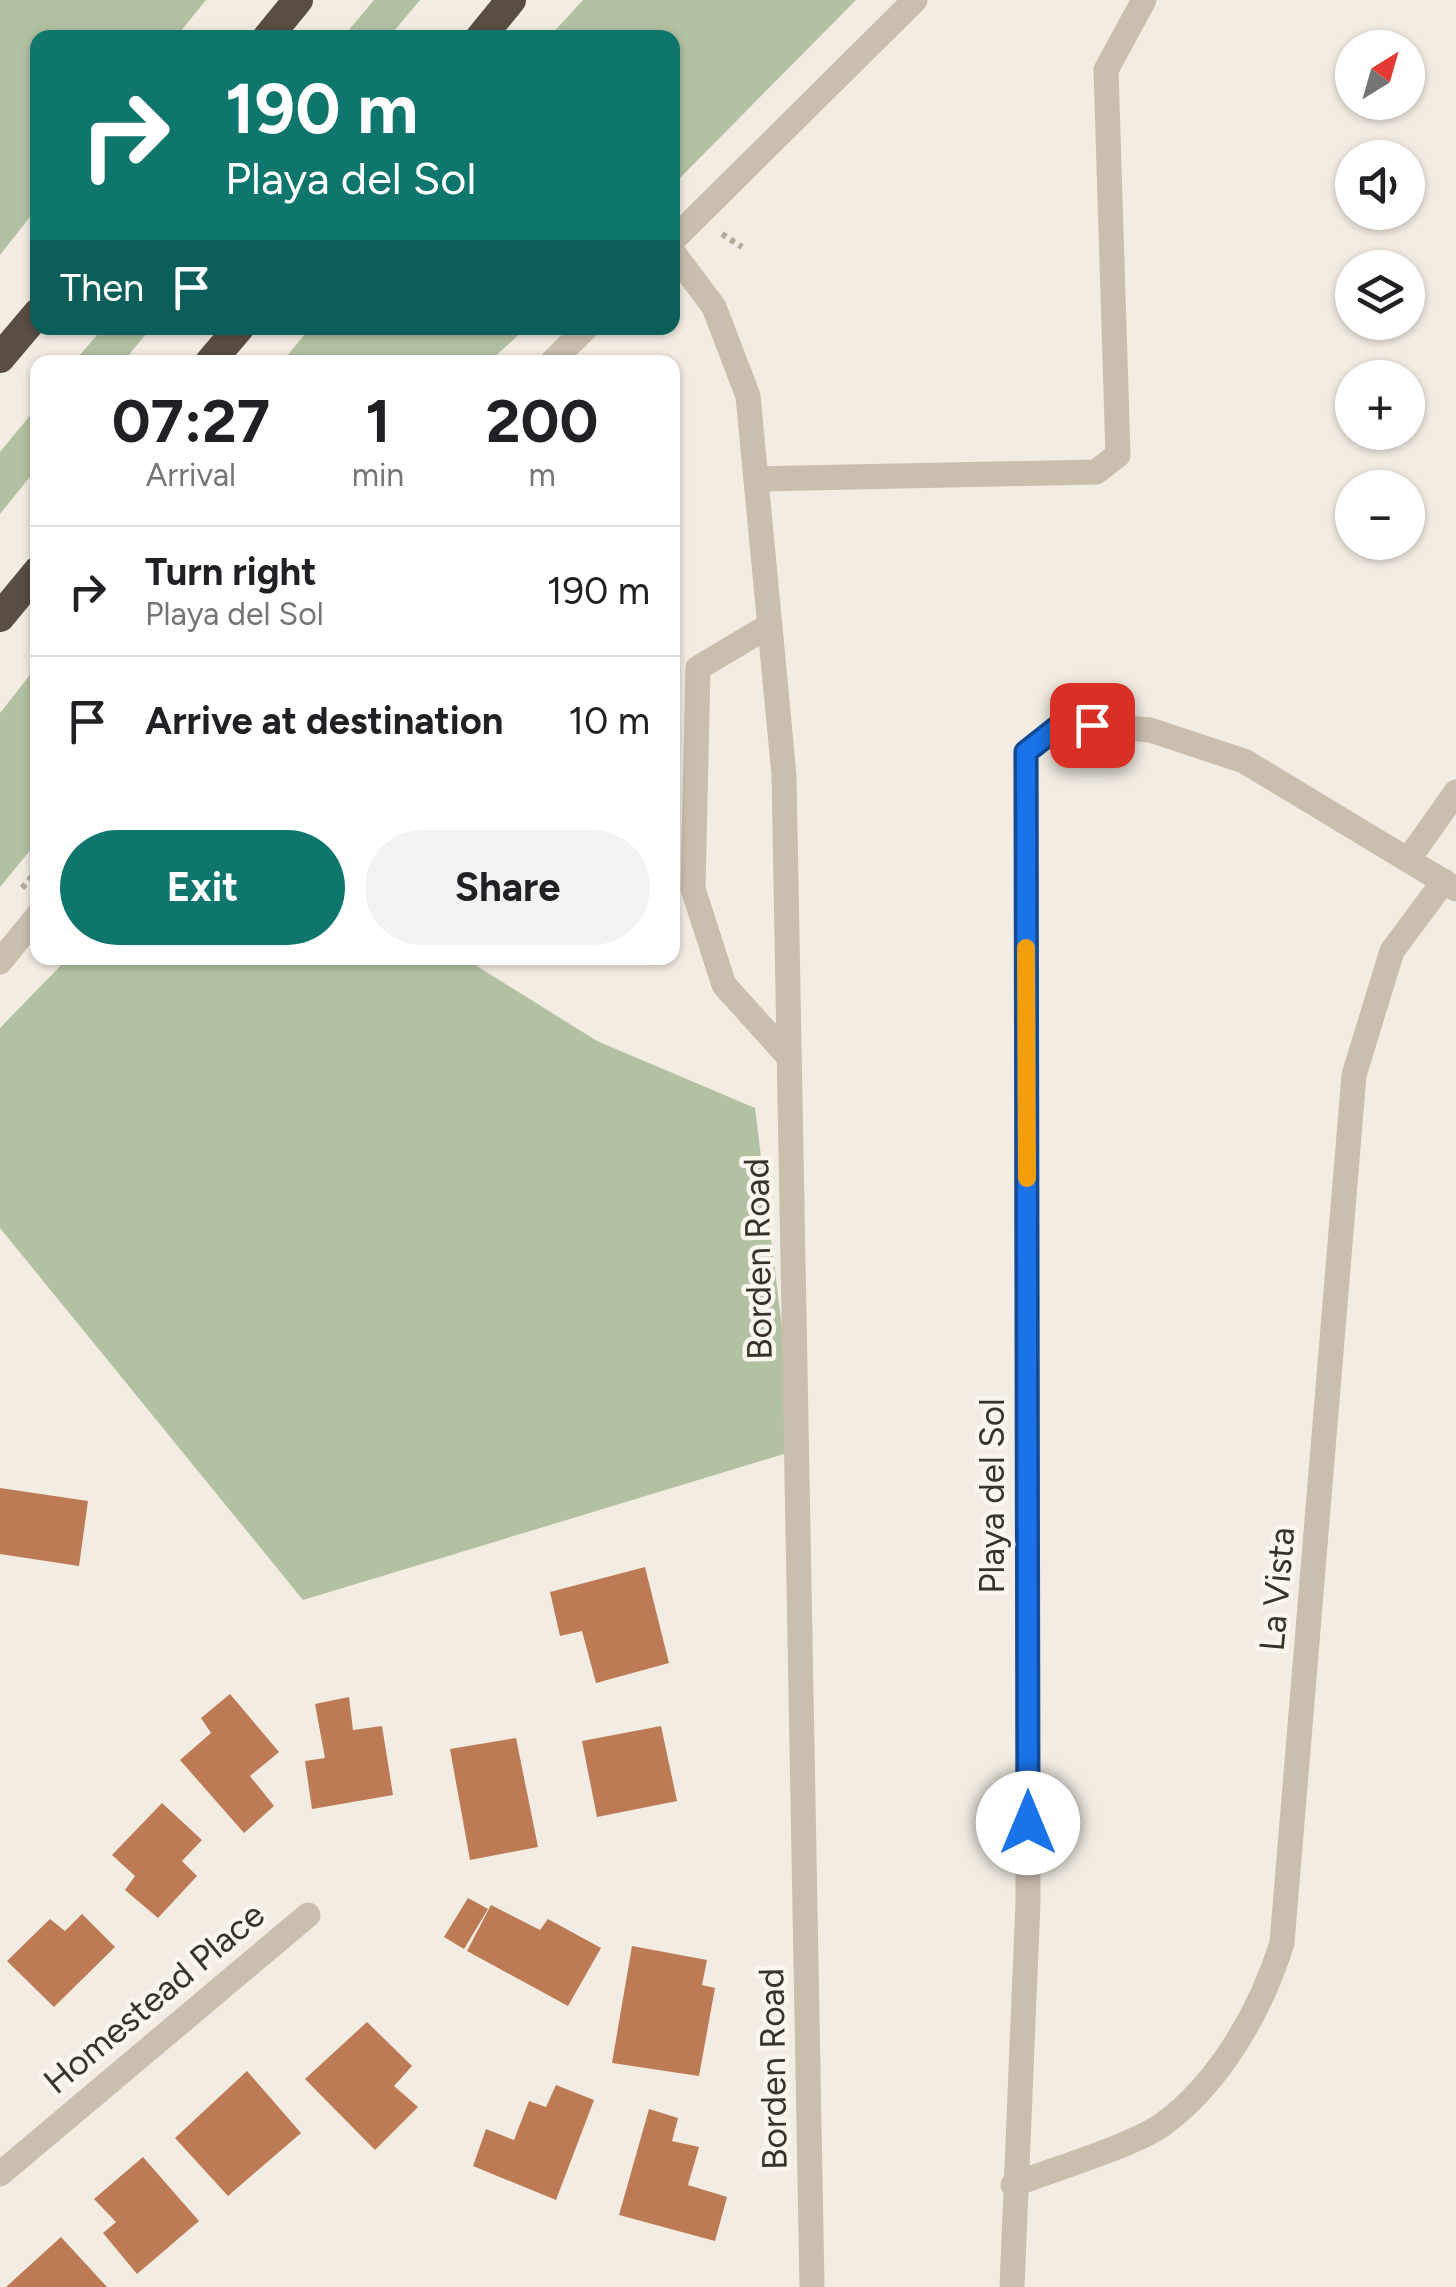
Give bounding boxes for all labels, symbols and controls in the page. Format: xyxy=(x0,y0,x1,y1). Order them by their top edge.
north arrow xyxy=(1335,30,1425,120)
map controls xyxy=(1335,30,1425,560)
text: 190 m xyxy=(225,66,418,151)
icon: right xyxy=(60,70,190,200)
button: sound xyxy=(1335,140,1425,230)
text: Playa del Sol xyxy=(225,151,476,205)
button: layers xyxy=(1335,250,1425,340)
icon: arrive xyxy=(164,260,219,315)
text: Then xyxy=(60,265,144,311)
button: + xyxy=(1335,360,1425,450)
text: 07:27 xyxy=(112,385,270,457)
text: 1 xyxy=(365,385,391,457)
text: 200 xyxy=(486,385,598,457)
text: Arrival xyxy=(146,456,236,494)
text: min xyxy=(352,456,404,494)
text: m xyxy=(528,456,556,494)
button: − xyxy=(1335,470,1425,560)
text: Turn right xyxy=(145,549,317,595)
icon: right xyxy=(60,564,115,619)
text: 190 m xyxy=(547,568,650,614)
text: Playa del Sol xyxy=(145,595,324,633)
pin xyxy=(1050,683,1135,768)
icon: arrive xyxy=(60,694,115,749)
text: Arrive at destination xyxy=(145,698,503,744)
text: 10 m xyxy=(568,698,650,744)
icon: arrive xyxy=(1065,698,1120,753)
button: Exit xyxy=(60,830,345,945)
button: Share xyxy=(365,830,650,945)
street label: Borden Road xyxy=(735,1158,781,1360)
street label: Playa del Sol xyxy=(971,1398,1013,1594)
street label: La Vista xyxy=(1251,1525,1303,1653)
position arrow xyxy=(976,1771,1080,1875)
street label: Homestead Place xyxy=(35,1894,273,2102)
street label: Borden Road xyxy=(750,1968,796,2170)

